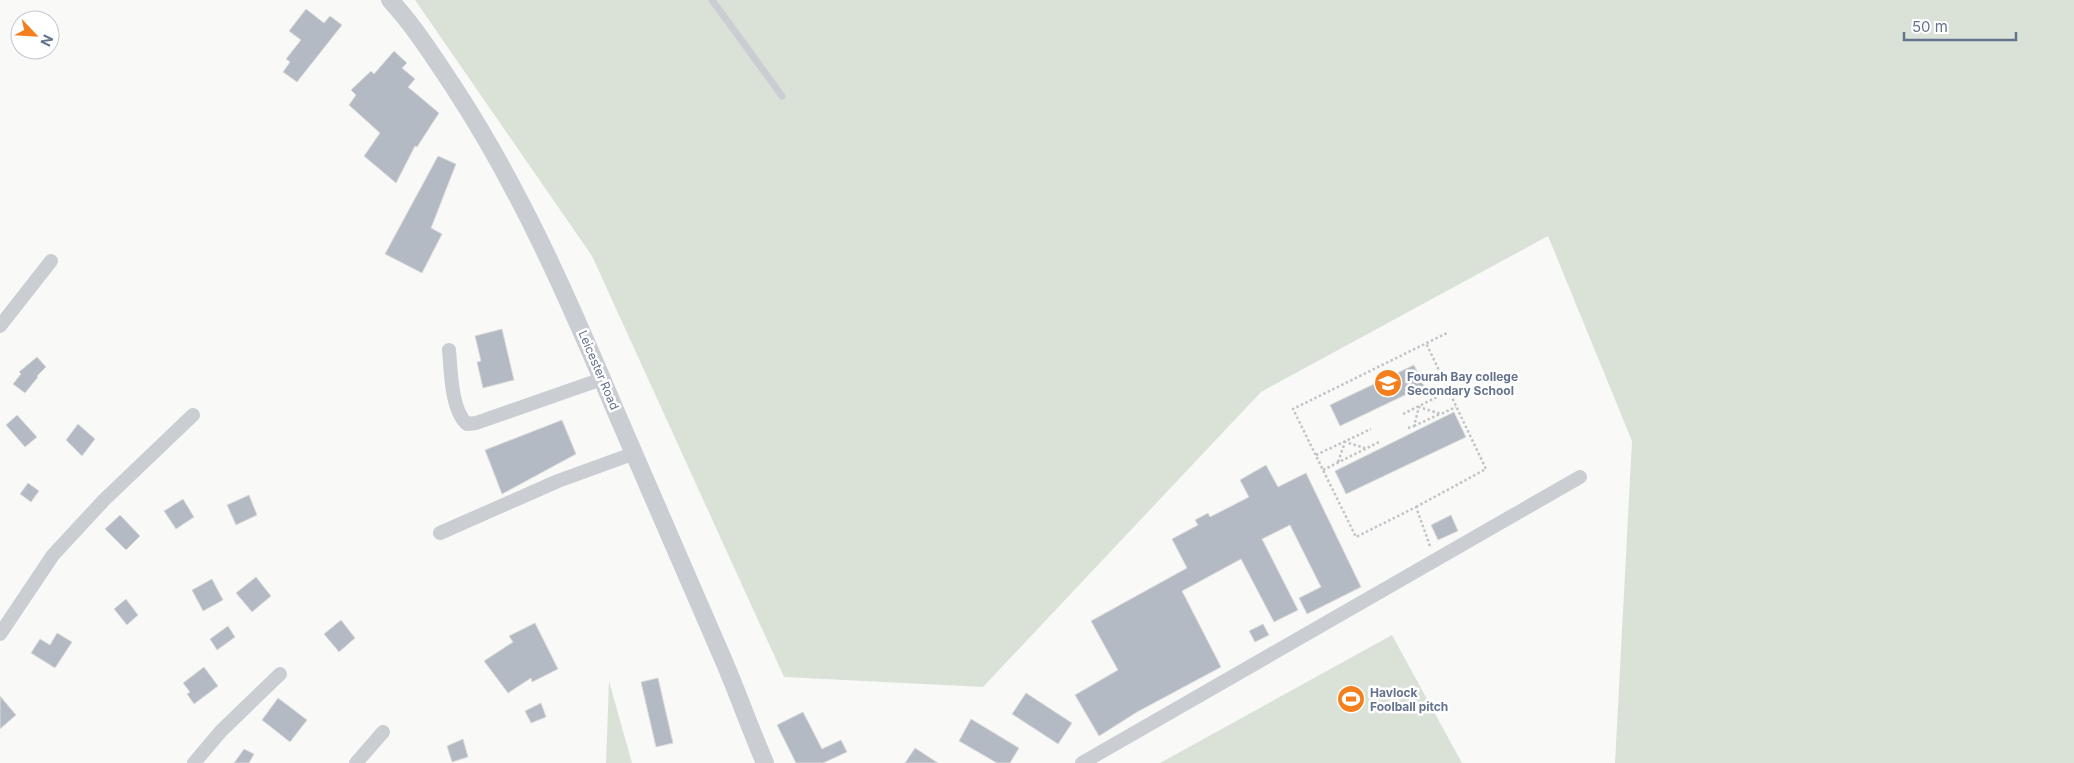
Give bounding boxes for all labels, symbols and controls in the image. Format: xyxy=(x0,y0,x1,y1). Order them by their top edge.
north arrow xyxy=(10,10,60,60)
scale bar xyxy=(1904,10,2016,42)
text: 50 m xyxy=(1912,17,1948,36)
text: N xyxy=(37,32,57,49)
street label: Leicester Road xyxy=(576,328,622,412)
school or university icon: Fourah Bay college Secondary School xyxy=(1373,368,1403,398)
place label: Fourah Bay college Secondary School xyxy=(1407,369,1518,398)
sports icon: Havlock Foolball pitch xyxy=(1336,684,1366,714)
place label: Havlock Foolball pitch xyxy=(1370,685,1448,714)

